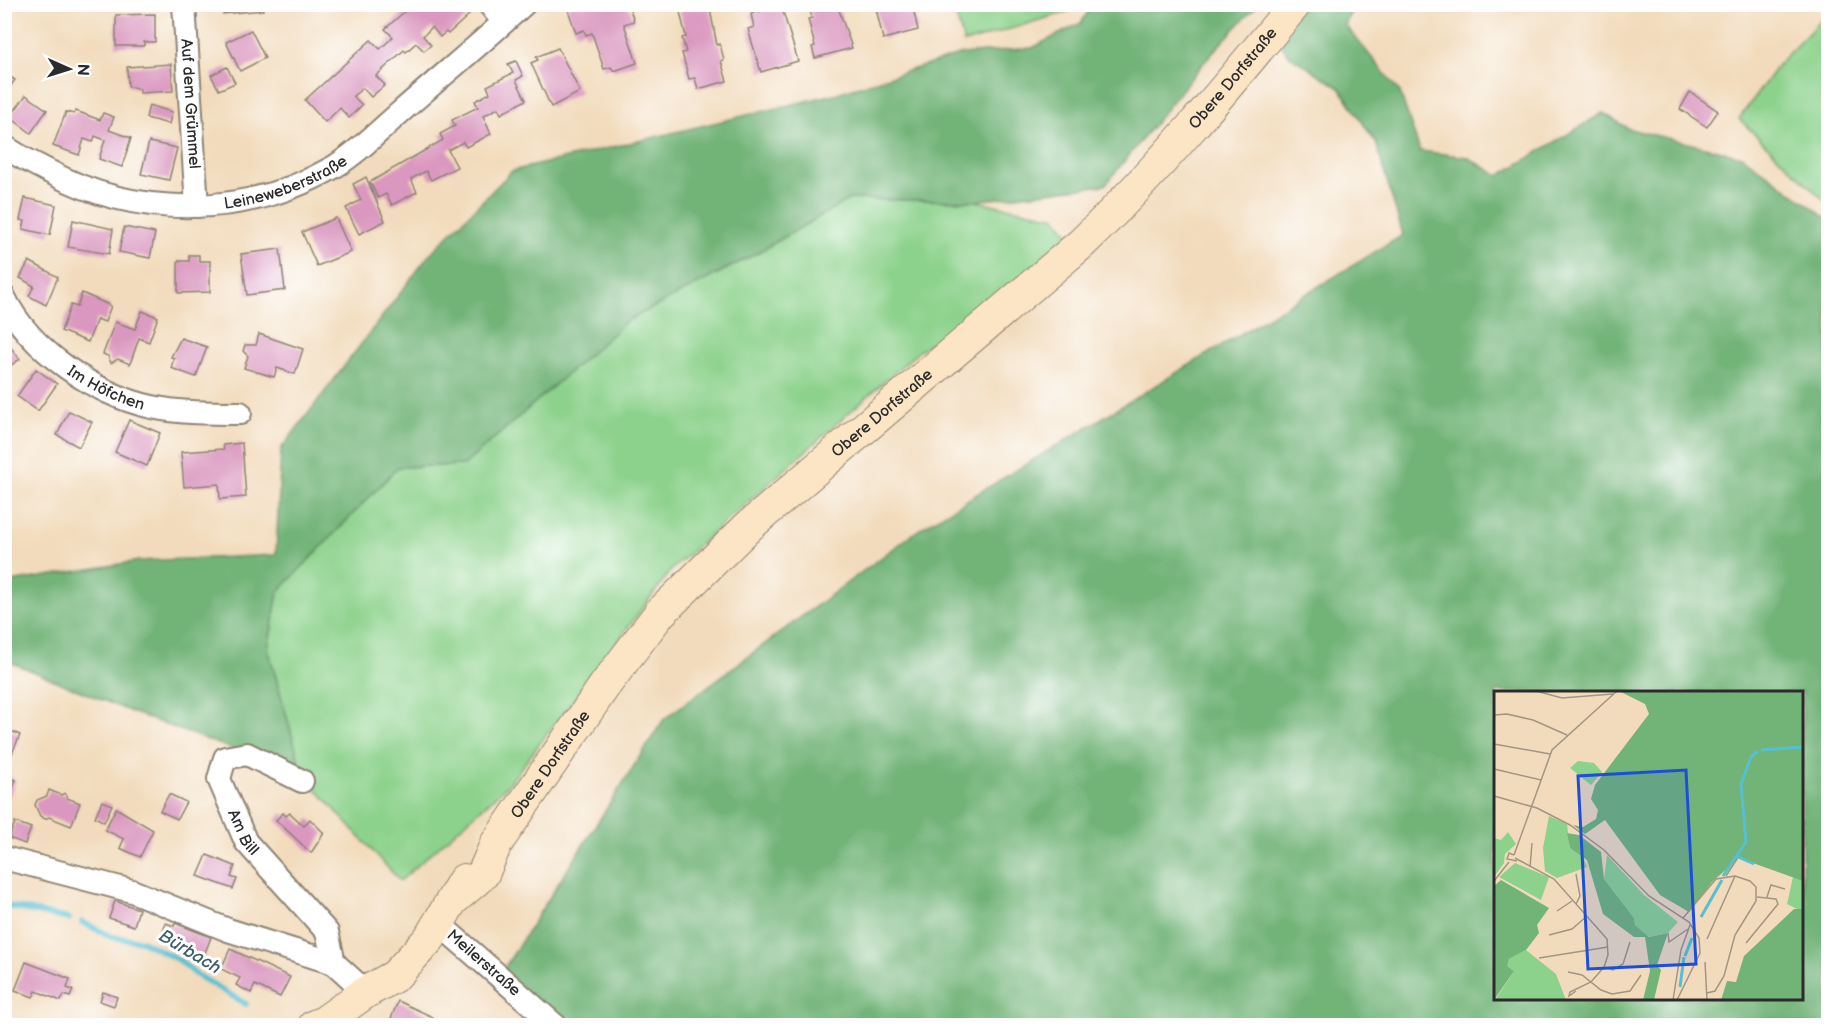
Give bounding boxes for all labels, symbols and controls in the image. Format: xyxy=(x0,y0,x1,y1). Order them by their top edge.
street label: Obere Dorfstraße xyxy=(1185,23,1281,133)
street label: Auf dem Grümmel xyxy=(177,38,204,169)
north arrow xyxy=(39,39,99,99)
text: N xyxy=(73,63,92,76)
street label: Leineweberstraße xyxy=(223,151,351,213)
street label: Im Höfchen xyxy=(64,361,147,414)
street label: Obere Dorfstraße xyxy=(828,364,937,461)
inset map xyxy=(1494,691,1803,1000)
street label: Obere Dorfstraße xyxy=(507,706,594,822)
street label: Am Bill xyxy=(224,806,263,859)
water label: Bürbach xyxy=(155,925,225,979)
street label: Meilerstraße xyxy=(443,925,525,1000)

